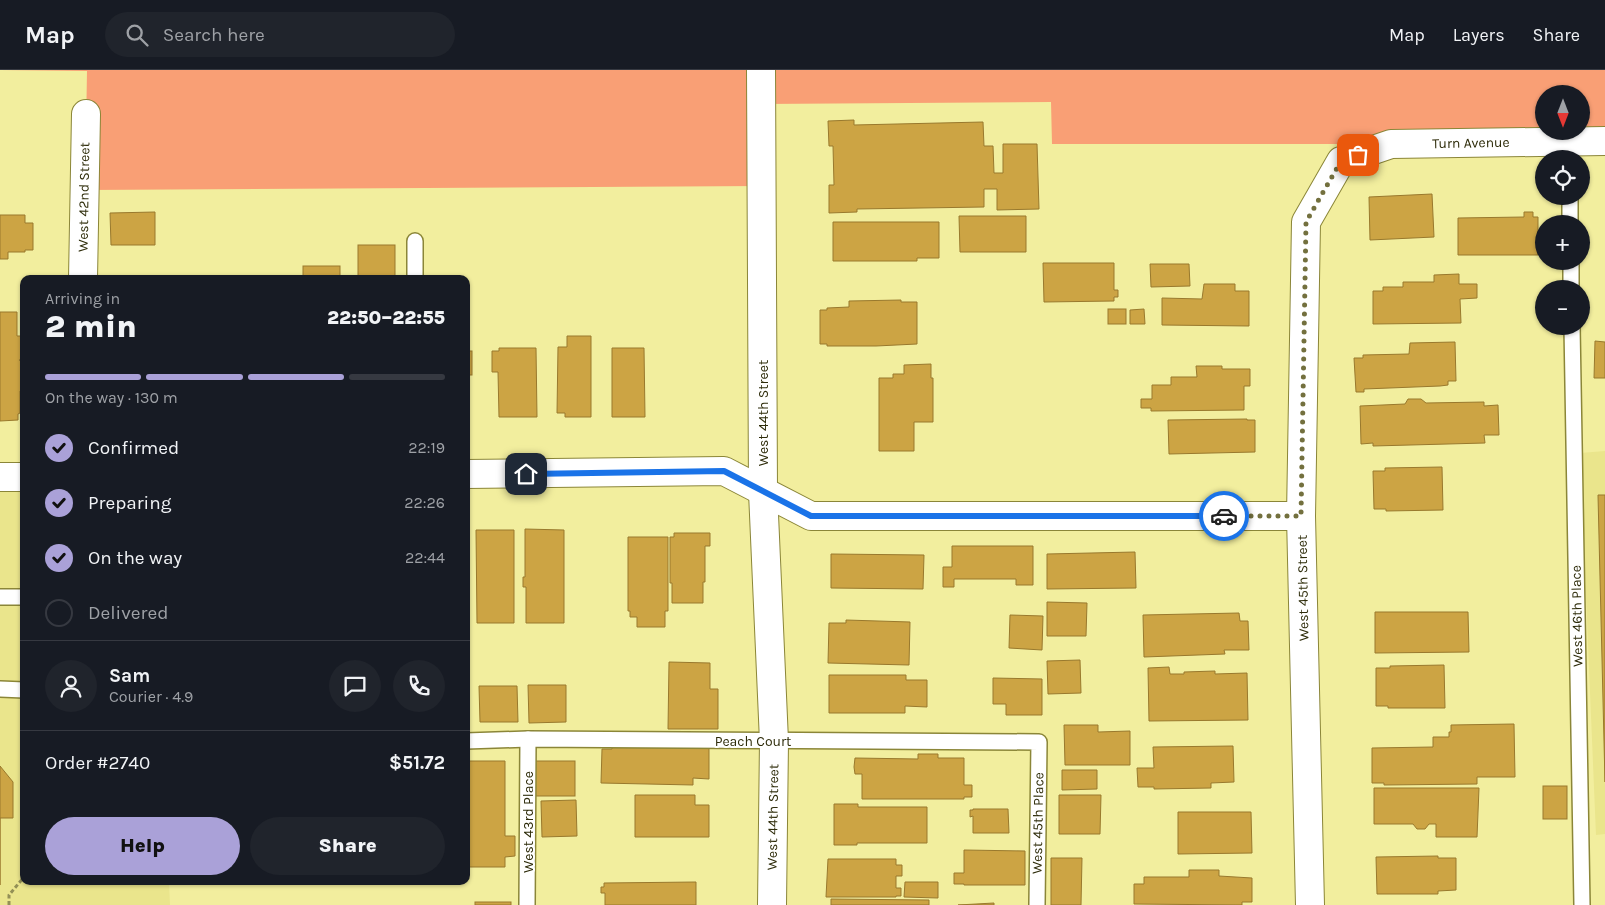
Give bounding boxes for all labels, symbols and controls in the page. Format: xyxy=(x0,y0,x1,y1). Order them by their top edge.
search box xyxy=(105,12,455,57)
text: Map xyxy=(25,21,75,49)
icon: search xyxy=(123,21,151,49)
text: Search here xyxy=(163,24,265,46)
text: Map xyxy=(1389,24,1425,46)
text: Layers xyxy=(1453,24,1505,46)
text: Share xyxy=(1533,24,1580,46)
north arrow xyxy=(1535,85,1590,140)
map controls xyxy=(1535,85,1590,335)
pin xyxy=(1337,134,1379,176)
street label: Turn Avenue xyxy=(1432,134,1510,152)
icon: bag xyxy=(1344,141,1372,169)
street label: West 42nd Street xyxy=(75,142,93,252)
button: locate xyxy=(1535,150,1590,205)
button: + xyxy=(1535,215,1590,270)
button: − xyxy=(1535,280,1590,335)
text: Arriving in xyxy=(45,289,120,308)
text: 22:50–22:55 xyxy=(327,307,445,329)
text: 2 min xyxy=(45,308,137,345)
street label: West 44th Street xyxy=(755,360,772,466)
text: On the way · 130 m xyxy=(45,388,178,407)
icon: check xyxy=(45,434,73,462)
text: Confirmed xyxy=(88,437,179,459)
text: 22:19 xyxy=(408,438,445,457)
pin xyxy=(505,453,547,495)
icon: home xyxy=(512,460,540,488)
icon: check xyxy=(45,489,73,517)
courier xyxy=(1199,491,1249,541)
text: Preparing xyxy=(88,492,171,514)
text: 22:26 xyxy=(404,493,445,512)
icon: car xyxy=(1210,502,1238,530)
street label: West 45th Street xyxy=(1294,535,1312,641)
icon: check xyxy=(45,544,73,572)
text: On the way xyxy=(88,547,182,569)
text: 22:44 xyxy=(405,548,445,567)
street label: West 46th Place xyxy=(1568,565,1586,667)
text: Delivered xyxy=(88,602,168,624)
button: person xyxy=(45,660,97,712)
button: chat xyxy=(329,660,381,712)
button: phone xyxy=(393,660,445,712)
text: Sam xyxy=(109,665,150,687)
text: Courier · 4.9 xyxy=(109,687,193,706)
street label: Peach Court xyxy=(715,733,791,750)
text: Order #2740 xyxy=(45,752,150,774)
text: $51.72 xyxy=(389,752,445,774)
street label: West 44th Street xyxy=(764,764,782,870)
street label: West 43rd Place xyxy=(520,771,537,873)
street label: West 45th Place xyxy=(1029,772,1047,874)
button: Help xyxy=(45,817,240,875)
button: Share xyxy=(250,817,445,875)

